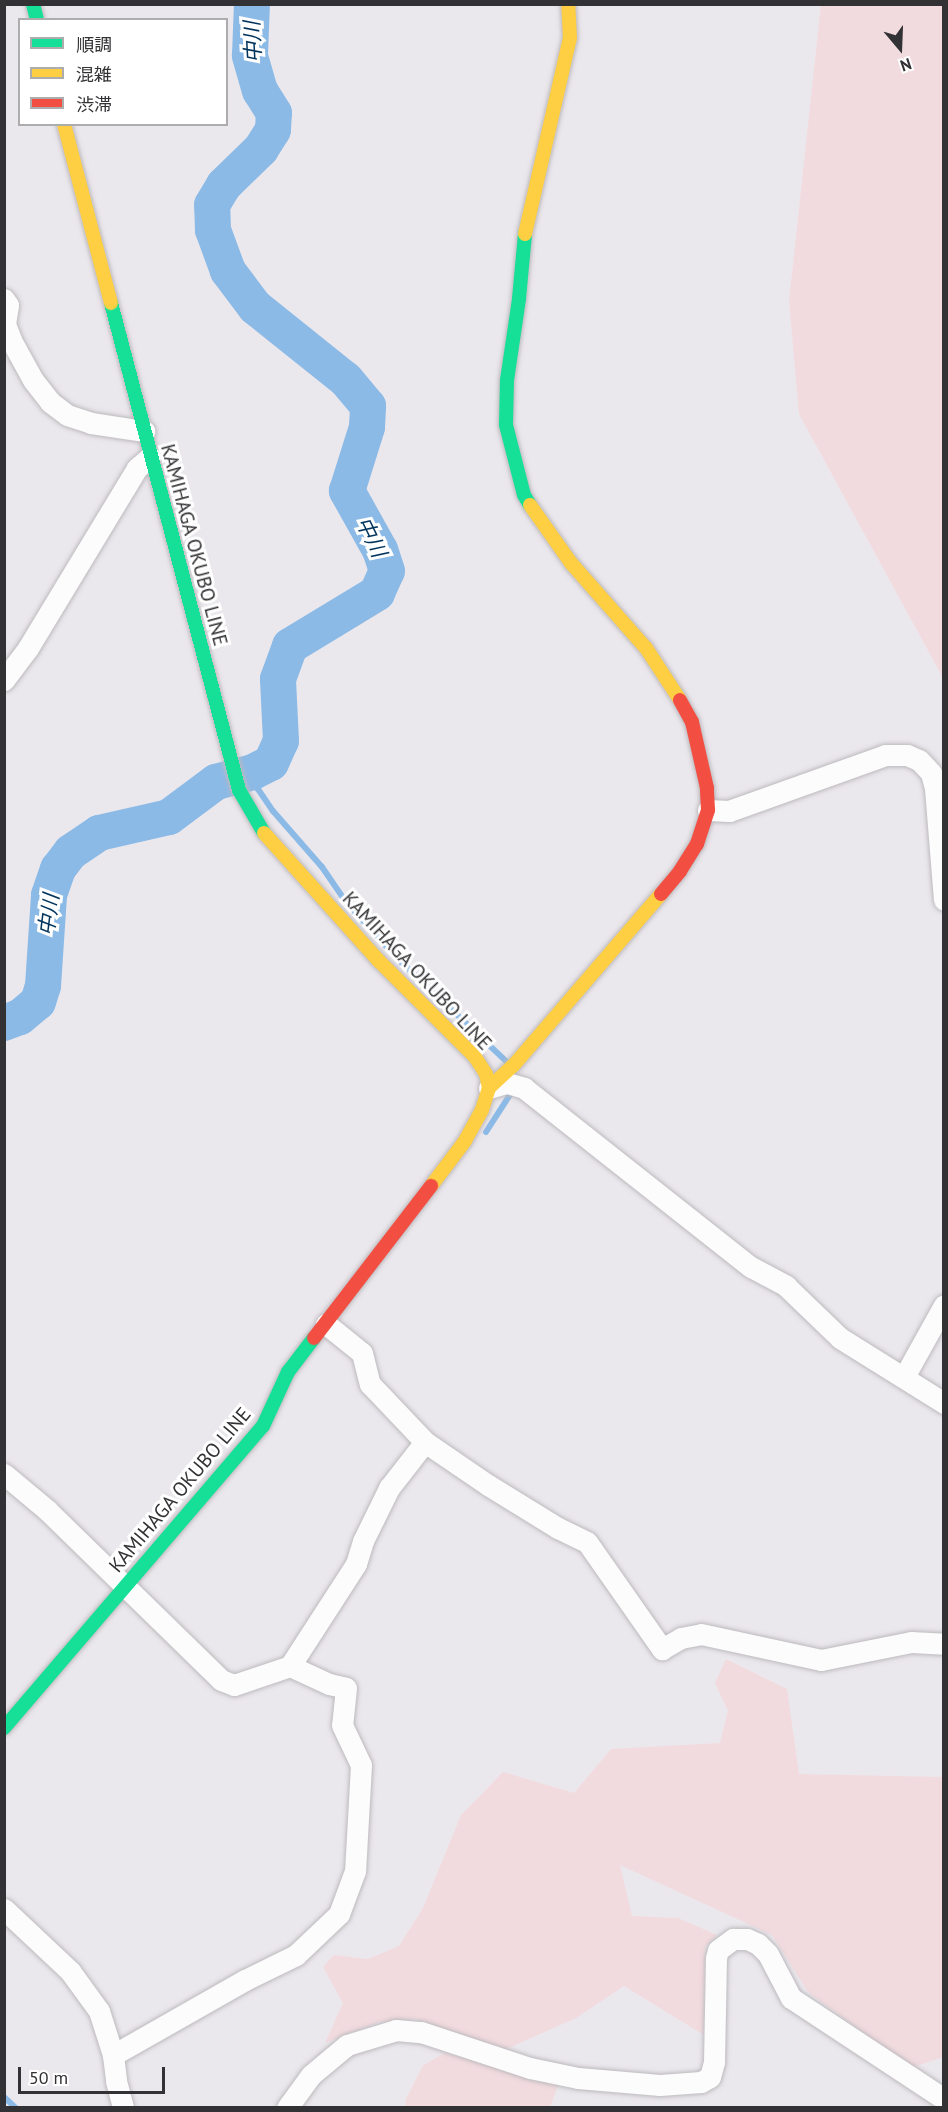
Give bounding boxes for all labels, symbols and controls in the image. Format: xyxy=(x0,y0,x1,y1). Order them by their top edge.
legend xyxy=(18,18,228,126)
north arrow xyxy=(870,18,930,78)
water label: 中川 xyxy=(239,20,267,64)
text: 順調 xyxy=(76,33,112,56)
text: N xyxy=(898,54,914,76)
text: 混雑 xyxy=(76,63,112,86)
text: 渋滞 xyxy=(76,93,112,116)
street label: KAMIHAGA OKUBO LINE xyxy=(155,441,233,649)
water label: 中川 xyxy=(350,513,392,561)
street label: KAMIHAGA OKUBO LINE xyxy=(337,886,497,1056)
water label: 中川 xyxy=(34,893,64,937)
street label: KAMIHAGA OKUBO LINE xyxy=(104,1402,256,1578)
scale bar xyxy=(21,2055,168,2093)
text: 50 m xyxy=(29,2066,68,2089)

